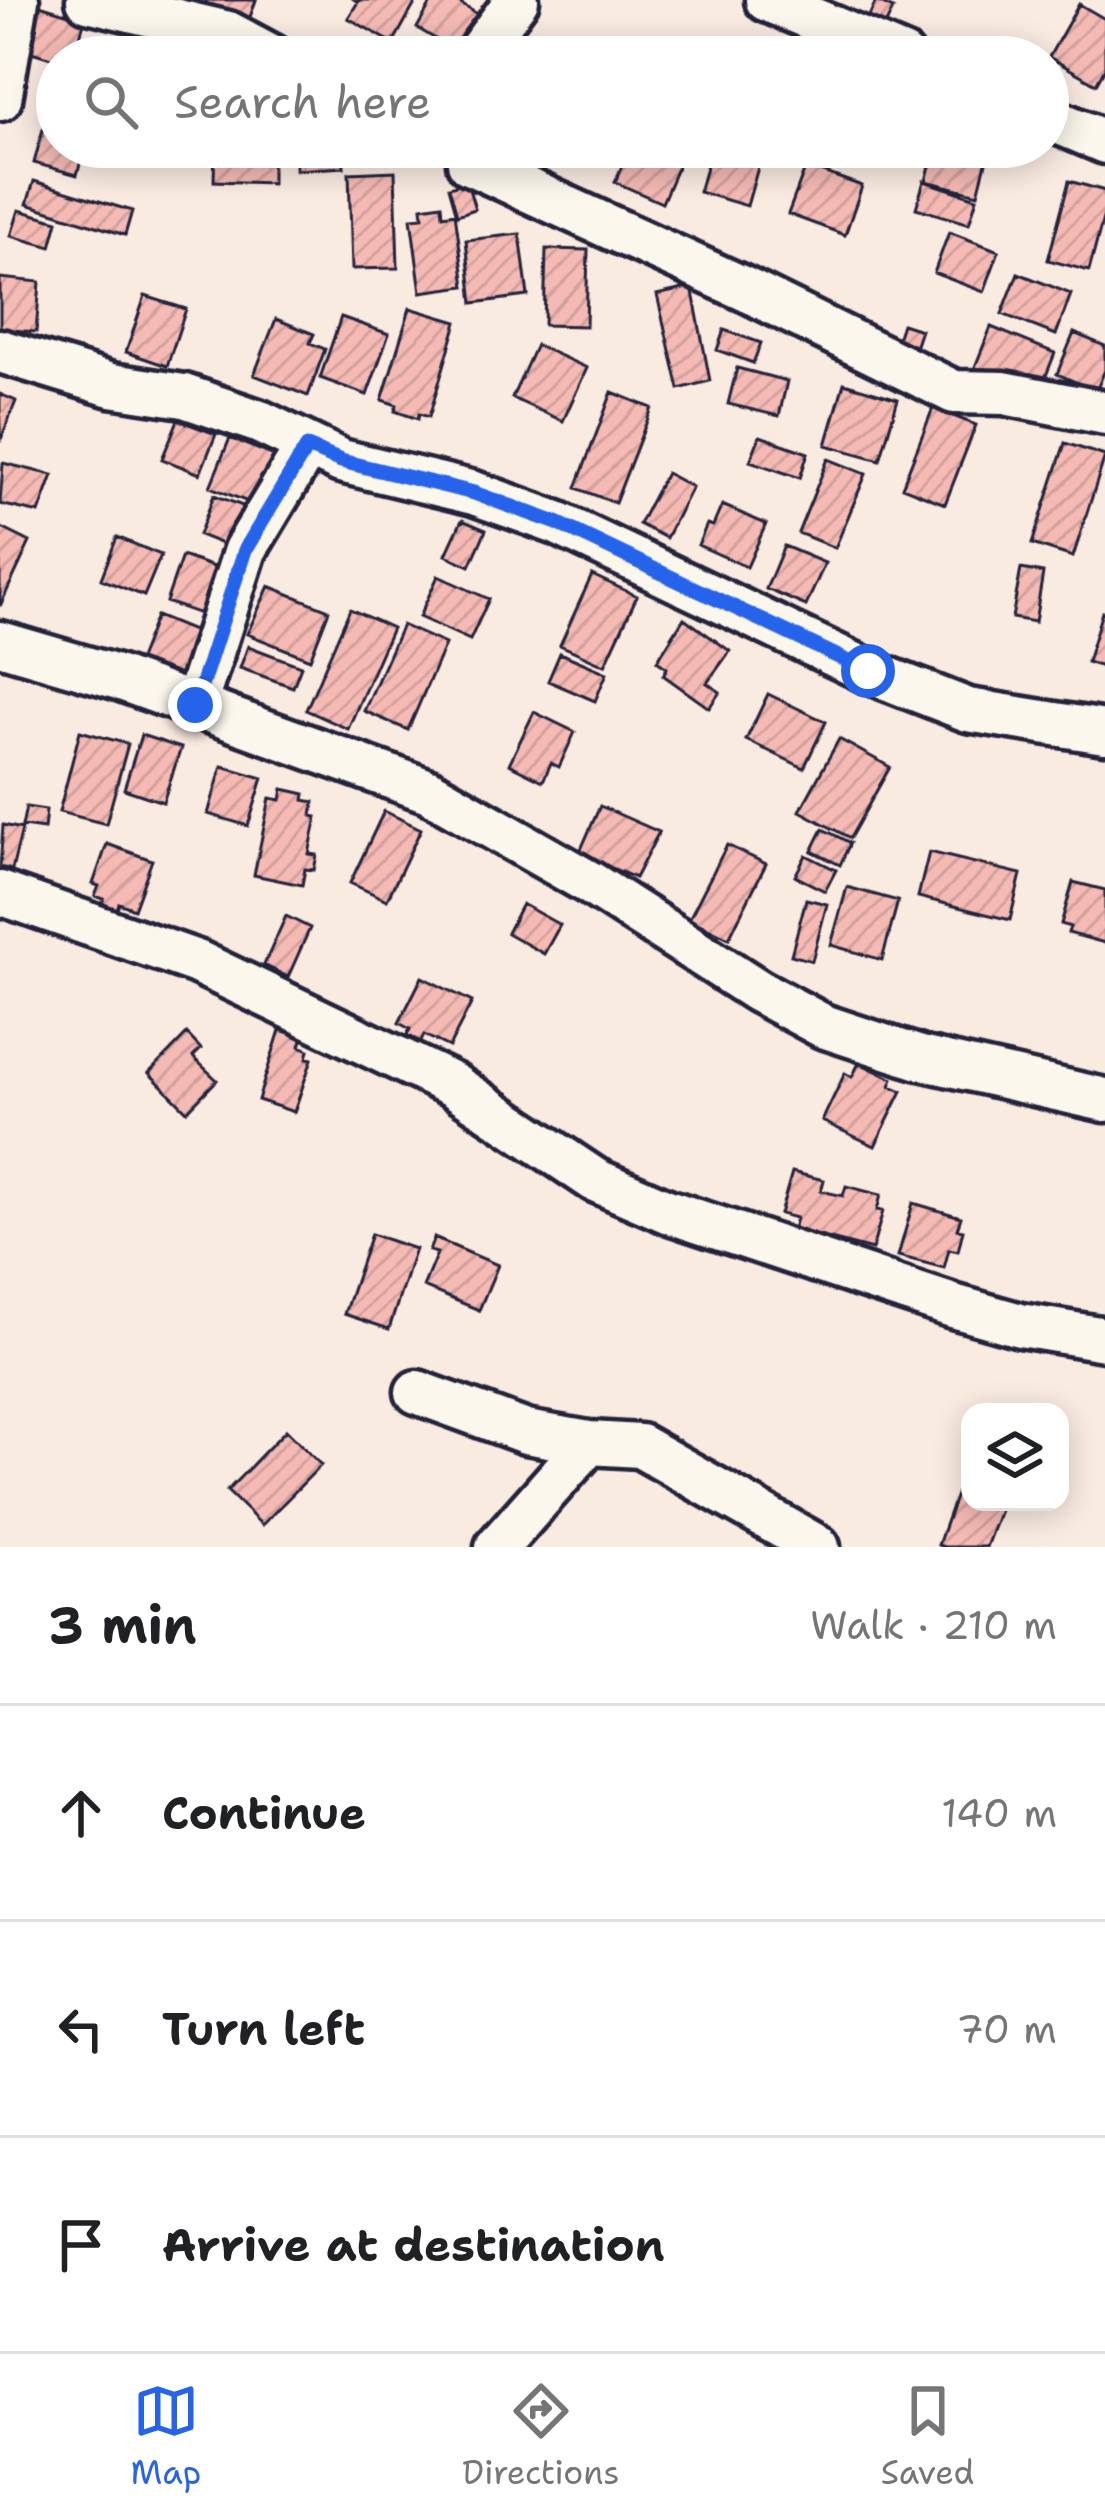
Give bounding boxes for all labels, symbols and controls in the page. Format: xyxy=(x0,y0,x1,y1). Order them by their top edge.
search box xyxy=(36,36,1069,168)
icon: search xyxy=(78,69,144,135)
text: Search here xyxy=(174,72,431,132)
route start xyxy=(841,644,895,698)
route end xyxy=(168,678,222,732)
map controls xyxy=(961,1403,1069,1511)
button: layers xyxy=(961,1403,1069,1511)
text: 3 min xyxy=(48,1591,197,1659)
text: Walk · 210 m xyxy=(810,1599,1057,1651)
icon: ahead xyxy=(48,1780,114,1846)
text: Continue xyxy=(162,1783,366,1843)
text: 140 m xyxy=(941,1787,1057,1839)
icon: left xyxy=(48,1996,114,2062)
text: Turn left xyxy=(162,1999,365,2059)
text: 70 m xyxy=(956,2003,1057,2055)
icon: arrive xyxy=(48,2212,114,2278)
text: Arrive at destination xyxy=(162,2215,665,2275)
tab: Map xyxy=(131,2378,201,2495)
tab: Directions xyxy=(462,2378,620,2495)
tab: Saved xyxy=(881,2378,974,2495)

